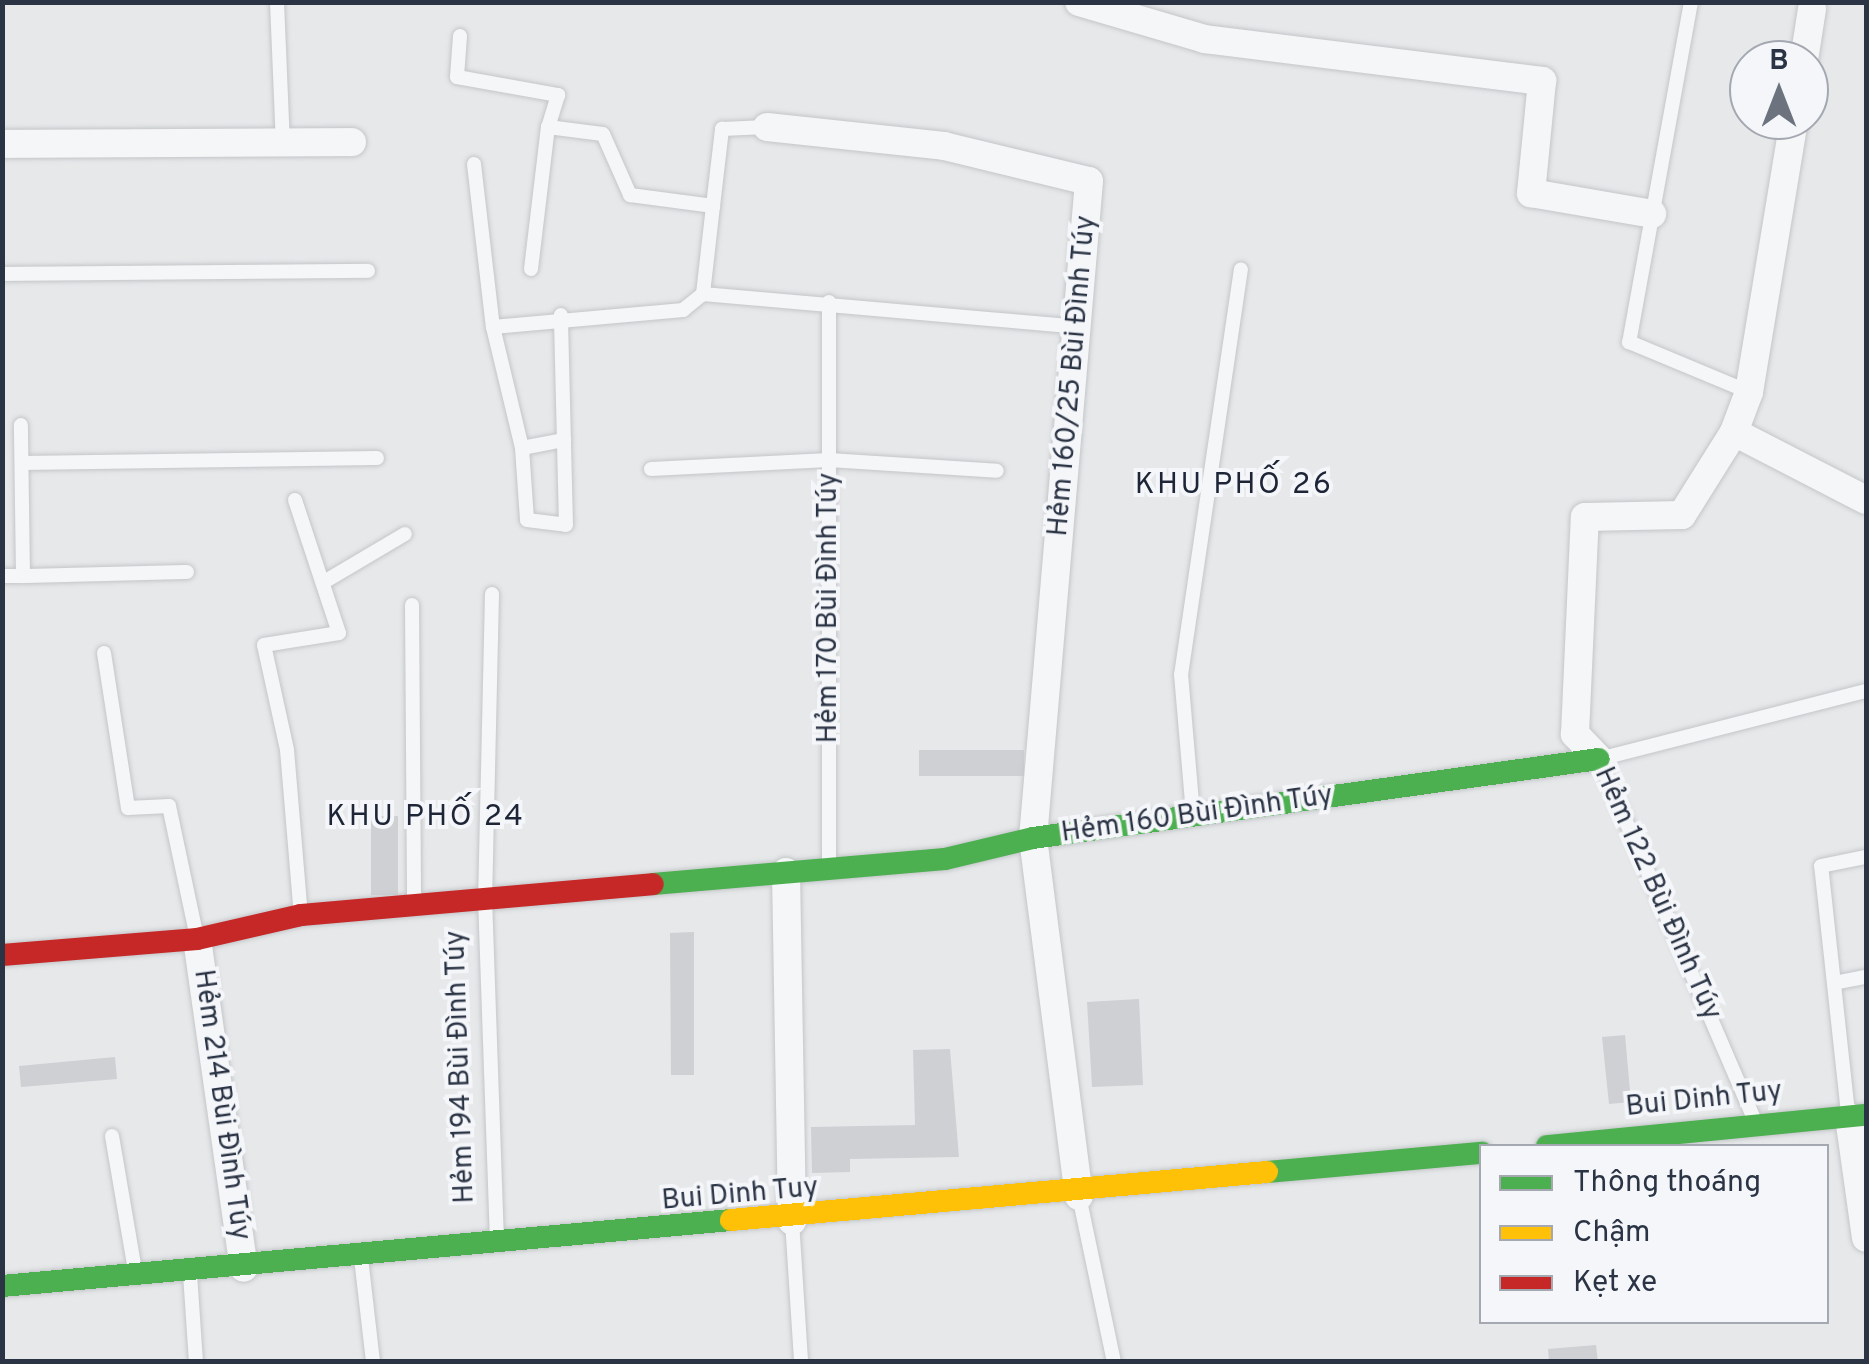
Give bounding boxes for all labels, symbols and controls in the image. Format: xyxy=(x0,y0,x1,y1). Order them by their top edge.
north arrow xyxy=(1729,40,1829,140)
text: B xyxy=(1769,44,1789,80)
street label: Hẻm 160/25 Bùi Đình Túy xyxy=(1042,214,1104,538)
district label: KHU PHỐ 26 xyxy=(1135,468,1333,504)
street label: Hẻm 170 Bùi Đình Túy xyxy=(812,472,846,744)
street label: Hẻm 122 Bùi Đình Túy xyxy=(1586,762,1728,1026)
street label: Hẻm 160 Bùi Đình Túy xyxy=(1059,779,1335,851)
district label: KHU PHỐ 24 xyxy=(326,800,526,836)
street label: Hẻm 194 Bùi Đình Túy xyxy=(439,929,483,1205)
street label: Hẻm 214 Bùi Đình Túy xyxy=(185,967,257,1243)
street label: Bui Dinh Tuy xyxy=(1624,1075,1784,1125)
legend xyxy=(1479,1144,1829,1324)
text: Thông thoáng xyxy=(1573,1165,1761,1202)
street label: Bui Dinh Tuy xyxy=(660,1171,820,1219)
text: Chậm xyxy=(1573,1215,1651,1252)
text: Kẹt xe xyxy=(1573,1265,1657,1302)

